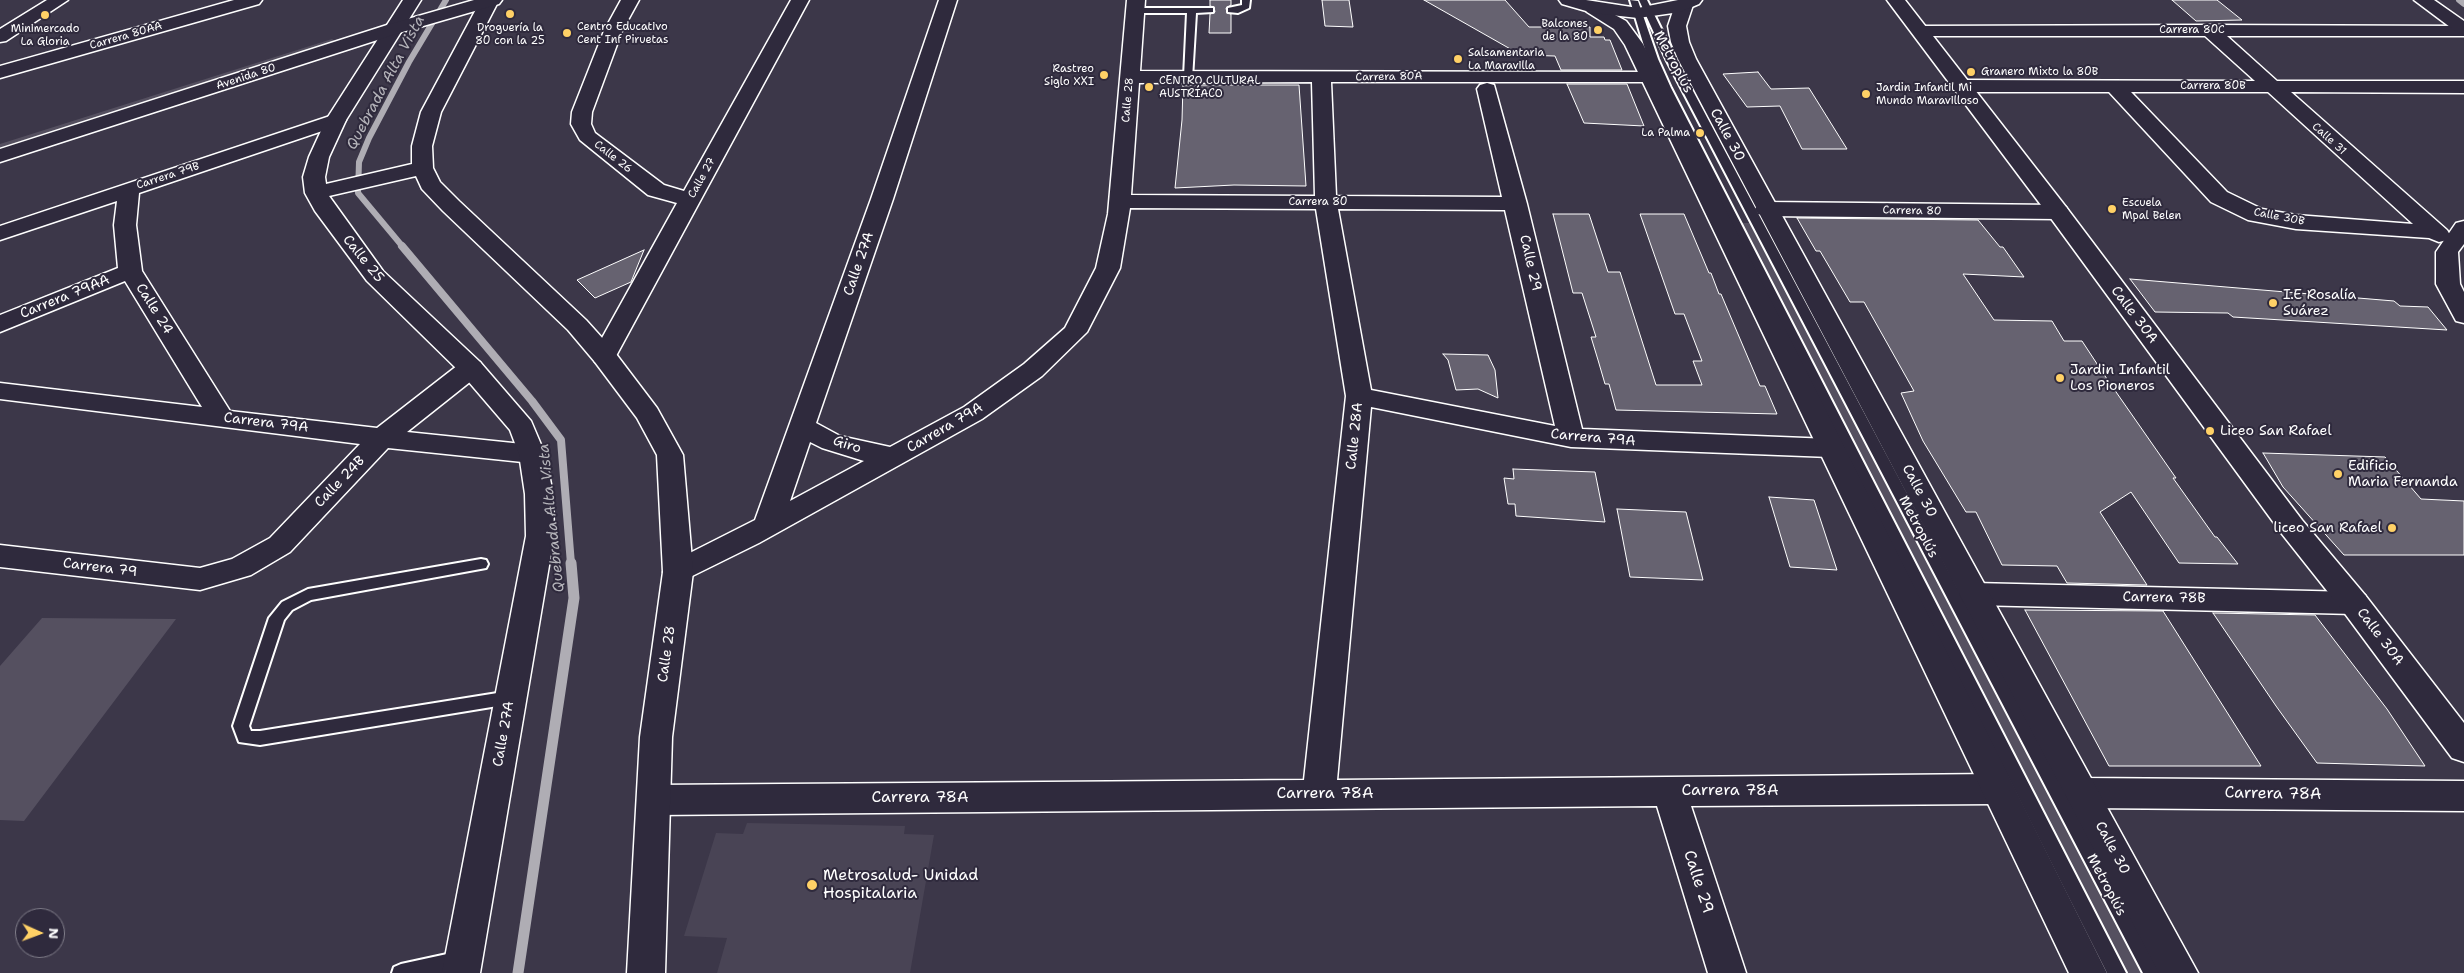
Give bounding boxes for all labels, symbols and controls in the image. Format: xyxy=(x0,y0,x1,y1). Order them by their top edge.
marker: Droguería la 80 con la 25 xyxy=(504,8,516,20)
marker: Minimercado La Gloria xyxy=(39,9,51,21)
water label: Quebrada Alta Vista xyxy=(343,13,429,153)
place label: Balcones de la 80 xyxy=(1541,17,1588,43)
street label: Carrera 80AA xyxy=(88,19,164,53)
place label: Centro Educativo Cent Inf Piruetas xyxy=(577,20,668,46)
place label: Droguería la 80 con la 25 xyxy=(475,21,545,47)
place label: Minimercado La Gloria xyxy=(11,22,79,48)
street label: Carrera 80C xyxy=(2159,23,2225,37)
marker: Balcones de la 80 xyxy=(1592,24,1604,36)
marker: Centro Educativo Cent Inf Piruetas xyxy=(561,27,573,39)
street label: Metroplús xyxy=(1650,28,1696,96)
place label: Salsamentaria La Maravilla xyxy=(1468,46,1544,72)
marker: Salsamentaria La Maravilla xyxy=(1452,53,1464,65)
street label: Avenida 80 xyxy=(214,61,278,93)
place label: Rastreo Siglo XXI xyxy=(1044,62,1094,88)
place label: Granero Mixto la 80B xyxy=(1981,65,2098,79)
marker: Granero Mixto la 80B xyxy=(1965,66,1977,78)
marker: Rastreo Siglo XXI xyxy=(1098,69,1110,81)
street label: Carrera 80A xyxy=(1355,70,1423,84)
place label: CENTRO CULTURAL AUSTRÍACO xyxy=(1159,74,1261,100)
street label: Calle 28 xyxy=(1119,77,1137,123)
street label: Carrera 80B xyxy=(2180,79,2246,93)
marker: CENTRO CULTURAL AUSTRÍACO xyxy=(1143,81,1155,93)
place label: Jardin Infantil Mi Mundo Maravilloso xyxy=(1876,81,1979,107)
marker: Jardin Infantil Mi Mundo Maravilloso xyxy=(1860,88,1872,100)
street label: Calle 30 xyxy=(1706,106,1748,164)
street label: Calle 31 xyxy=(2309,120,2349,158)
place label: La Palma xyxy=(1641,126,1690,140)
marker: La Palma xyxy=(1694,127,1706,139)
street label: Calle 26 xyxy=(591,138,635,176)
street label: Calle 27 xyxy=(685,155,719,201)
street label: Carrera 79B xyxy=(135,160,201,192)
street label: Carrera 80 xyxy=(1289,195,1347,209)
place label: Escuela Mpal Belen xyxy=(2122,196,2181,222)
marker: Escuela Mpal Belen xyxy=(2106,203,2118,215)
street label: Carrera 80 xyxy=(1882,204,1942,218)
street label: Calle 30B xyxy=(2252,206,2306,228)
street label: Calle 27A xyxy=(840,230,878,298)
street label: Calle 25 xyxy=(339,232,387,286)
street label: Calle 29 xyxy=(1515,233,1545,293)
street label: Carrera 79AA xyxy=(18,271,112,323)
street label: Calle 24 xyxy=(132,280,176,338)
street label: Calle 30A xyxy=(2107,283,2161,347)
place label: I.E Rosalía Suárez xyxy=(2283,287,2356,320)
marker: I.E Rosalía Suárez xyxy=(2267,297,2279,309)
place label: Jardin Infantil Los Pioneros xyxy=(2070,362,2170,394)
marker: Jardin Infantil Los Pioneros xyxy=(2054,372,2066,384)
street label: Carrera 79A xyxy=(904,399,986,457)
street label: Calle 28A xyxy=(1343,402,1367,470)
street label: Carrera 79A xyxy=(223,409,309,437)
place label: Liceo San Rafael xyxy=(2220,423,2332,439)
marker: Liceo San Rafael xyxy=(2204,425,2216,437)
street label: Carrera 79A xyxy=(1550,426,1636,450)
street label: Giro xyxy=(831,433,863,457)
water label: Quebrada Alta Vista xyxy=(535,443,569,593)
street label: Calle 24B xyxy=(311,453,369,511)
place label: Edificio Maria Fernanda xyxy=(2348,458,2458,491)
street label: Calle 30 xyxy=(1898,462,1940,520)
marker: Edificio Maria Fernanda xyxy=(2332,468,2344,480)
street label: Metroplús xyxy=(1895,493,1941,561)
place label: liceo San Rafael xyxy=(2274,520,2382,536)
marker: liceo San Rafael xyxy=(2386,522,2398,534)
street label: Carrera 79 xyxy=(62,555,138,581)
street label: Carrera 78B xyxy=(2122,589,2206,607)
street label: Calle 30A xyxy=(2353,605,2407,669)
street label: Calle 28 xyxy=(655,625,679,683)
street label: Calle 27A xyxy=(490,700,518,768)
street label: Carrera 78A xyxy=(1681,781,1779,801)
street label: Carrera 78A xyxy=(1276,784,1374,804)
street label: Carrera 78A xyxy=(2224,784,2322,804)
street label: Carrera 78A xyxy=(871,788,969,808)
street label: Calle 30 xyxy=(2091,819,2133,877)
street label: Calle 29 xyxy=(1679,848,1717,916)
street label: Metroplús xyxy=(2083,851,2129,919)
place label: Metrosalud- Unidad Hospitalaria xyxy=(823,866,978,904)
marker: Metrosalud- Unidad Hospitalaria xyxy=(805,878,819,892)
north arrow xyxy=(15,908,65,958)
text: N xyxy=(45,928,63,939)

